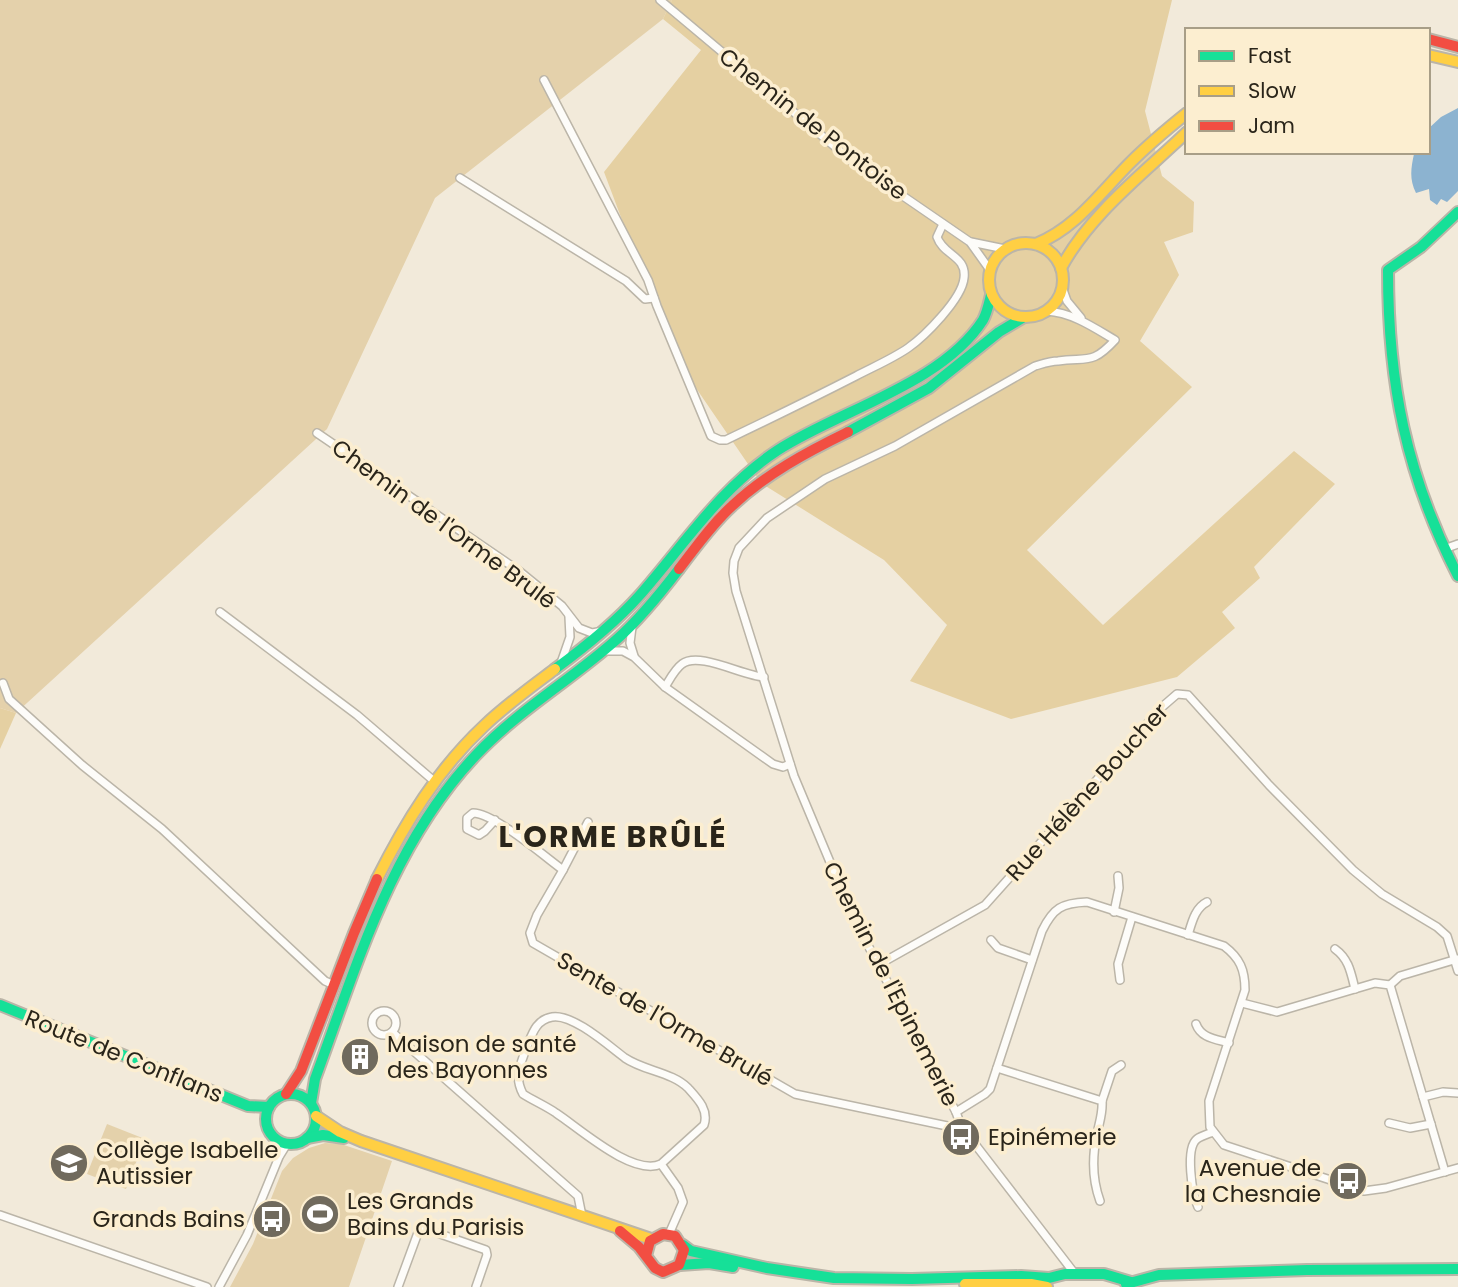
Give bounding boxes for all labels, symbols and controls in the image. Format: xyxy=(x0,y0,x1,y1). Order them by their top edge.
legend xyxy=(1185,28,1430,154)
street label: Chemin de Pontoise xyxy=(712,40,914,208)
text: Fast xyxy=(1248,41,1291,70)
text: Slow xyxy=(1248,76,1296,105)
text: Jam xyxy=(1248,111,1295,140)
street label: Chemin de l'Orme Brulé xyxy=(325,432,563,616)
street label: Rue Hélène Boucher xyxy=(998,696,1176,888)
district label: L'ORME BRÛLÉ xyxy=(498,815,728,858)
street label: Chemin de l'Epinemerie xyxy=(815,856,967,1112)
street label: Sente de l'Orme Brulé xyxy=(551,944,779,1094)
street label: Route de Conflans xyxy=(20,1002,228,1110)
place label: Maison de santé des Bayonnes xyxy=(387,1028,576,1086)
building icon: Maison de santé des Bayonnes xyxy=(339,1036,381,1078)
bus stop icon: Epinémerie xyxy=(940,1116,982,1158)
place label: Epinémerie xyxy=(988,1121,1116,1153)
place label: Collège Isabelle Autissier xyxy=(96,1134,279,1192)
school or university icon: Collège Isabelle Autissier xyxy=(48,1142,90,1184)
place label: Avenue de la Chesnaie xyxy=(1185,1152,1321,1210)
bus stop icon: Avenue de la Chesnaie xyxy=(1327,1160,1369,1202)
place label: Les Grands Bains du Parisis xyxy=(347,1185,524,1243)
sports icon: Les Grands Bains du Parisis xyxy=(299,1193,341,1235)
bus stop icon: Grands Bains xyxy=(251,1198,293,1240)
place label: Grands Bains xyxy=(93,1203,245,1235)

